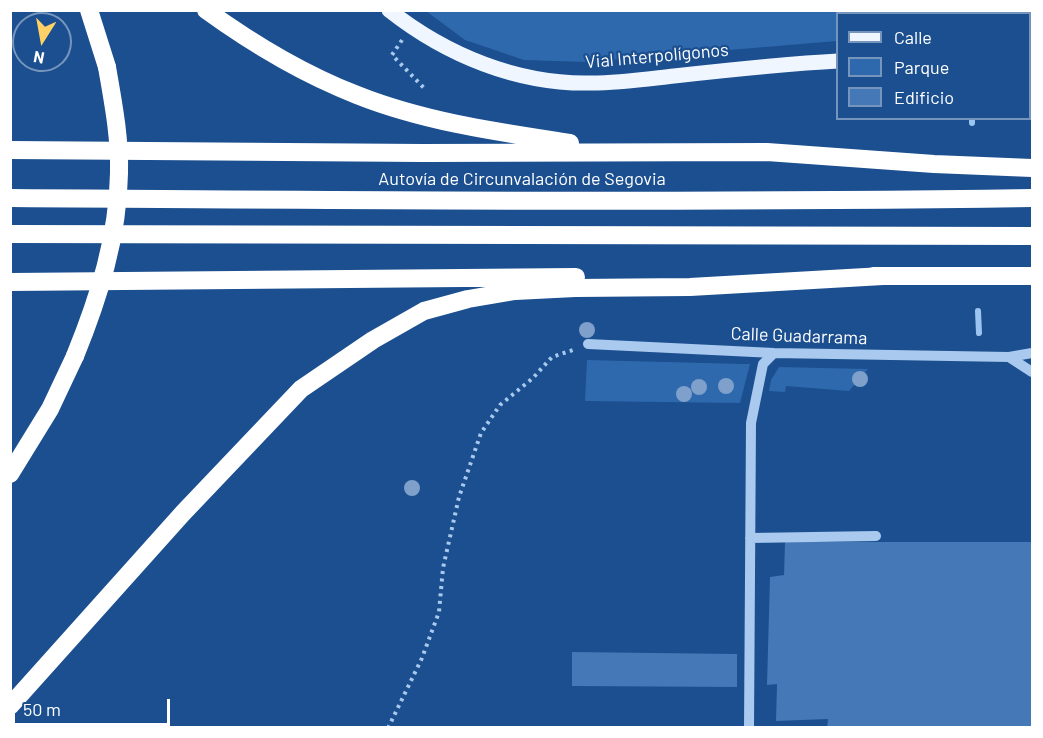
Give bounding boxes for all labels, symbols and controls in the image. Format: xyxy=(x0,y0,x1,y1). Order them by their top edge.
north arrow xyxy=(12,12,72,72)
legend xyxy=(836,12,1031,120)
text: Calle xyxy=(894,26,932,48)
street label: Vial Interpolígonos xyxy=(584,39,730,73)
text: N xyxy=(32,48,46,69)
text: Parque xyxy=(894,56,949,78)
text: Edificio xyxy=(894,86,954,108)
street label: Autovía de Circunvalación de Segovia xyxy=(378,168,666,190)
street label: Calle Guadarrama xyxy=(730,323,868,349)
scale bar xyxy=(15,687,172,725)
text: 50 m xyxy=(23,698,61,720)

